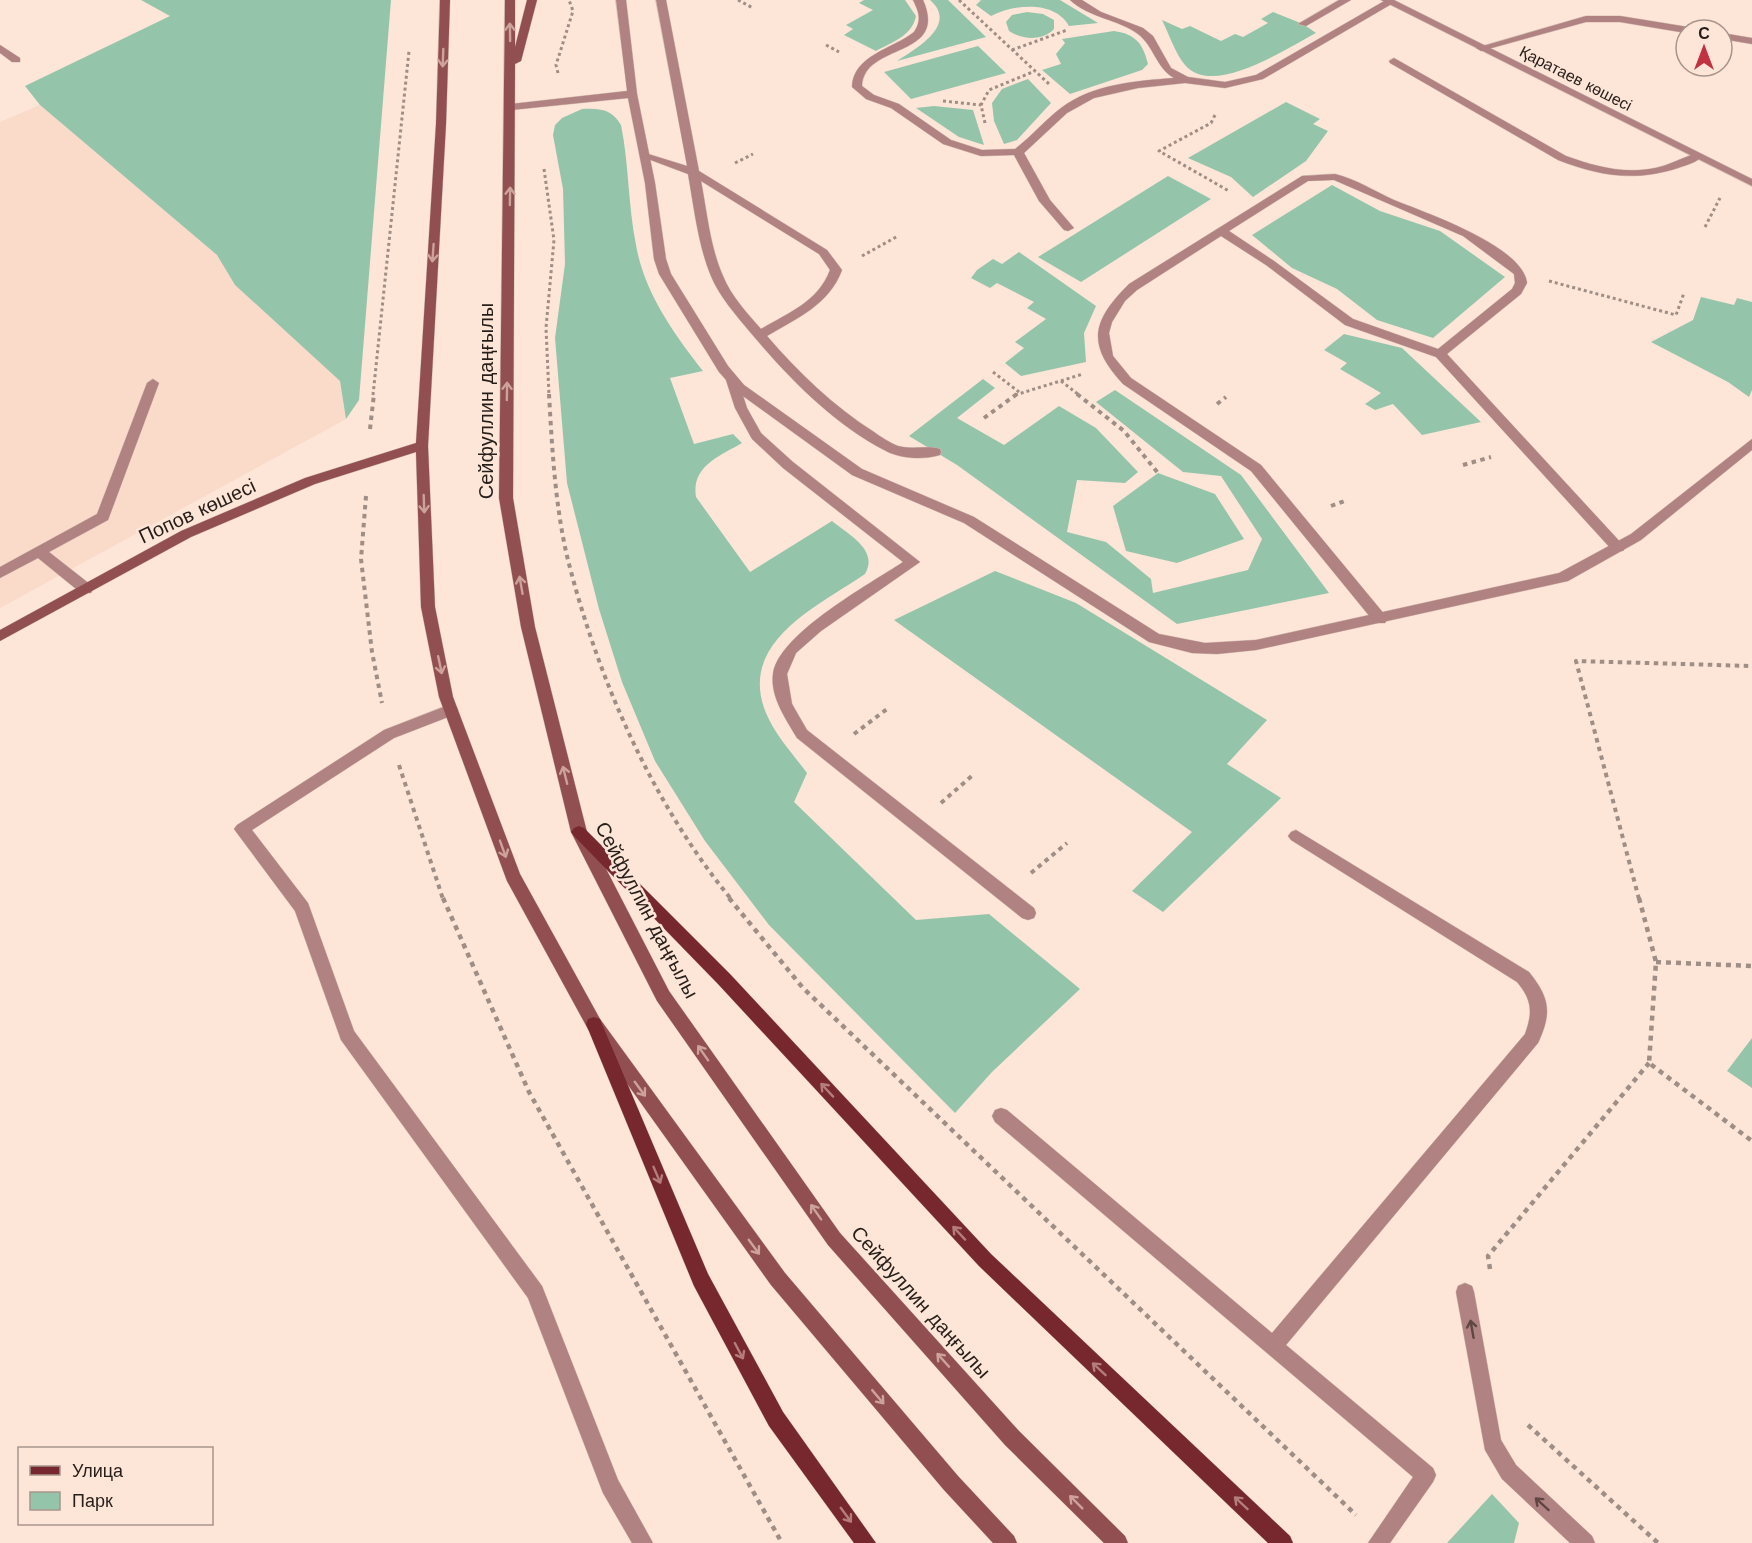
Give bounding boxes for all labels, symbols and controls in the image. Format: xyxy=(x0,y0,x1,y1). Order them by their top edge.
north arrow xyxy=(1674,18,1734,78)
one-way arrow xyxy=(504,23,516,43)
text: С xyxy=(1698,24,1710,43)
street label: Қаратаев көшесі xyxy=(1516,42,1635,115)
one-way arrow xyxy=(438,48,449,68)
one-way arrow xyxy=(504,187,515,207)
one-way arrow xyxy=(428,243,439,263)
street label: Сейфуллин даңғылы xyxy=(474,303,498,499)
one-way arrow xyxy=(501,382,513,402)
street label: Попов көшесі xyxy=(135,473,259,549)
one-way arrow xyxy=(418,494,430,513)
one-way arrow xyxy=(515,576,526,595)
one-way arrow xyxy=(434,655,446,674)
one-way arrow xyxy=(558,766,570,785)
street label: Сейфуллин даңғылы xyxy=(590,818,704,1002)
one-way arrow xyxy=(498,839,509,858)
one-way arrow xyxy=(697,1045,709,1061)
one-way arrow xyxy=(634,1080,647,1096)
one-way arrow xyxy=(820,1083,834,1098)
one-way arrow xyxy=(652,1165,663,1184)
one-way arrow xyxy=(810,1205,822,1221)
street label: Сейфуллин даңғылы xyxy=(846,1221,996,1383)
one-way arrow xyxy=(952,1225,967,1240)
one-way arrow xyxy=(748,1238,761,1254)
one-way arrow xyxy=(1466,1320,1477,1339)
one-way arrow xyxy=(734,1342,745,1360)
one-way arrow xyxy=(936,1353,950,1368)
one-way arrow xyxy=(1092,1361,1107,1376)
one-way arrow xyxy=(871,1389,884,1405)
legend xyxy=(18,1447,213,1525)
text: Улица xyxy=(72,1460,124,1481)
text: Парк xyxy=(72,1490,113,1511)
one-way arrow xyxy=(1069,1494,1084,1509)
one-way arrow xyxy=(1233,1496,1248,1510)
one-way arrow xyxy=(1534,1497,1549,1511)
one-way arrow xyxy=(839,1506,852,1522)

